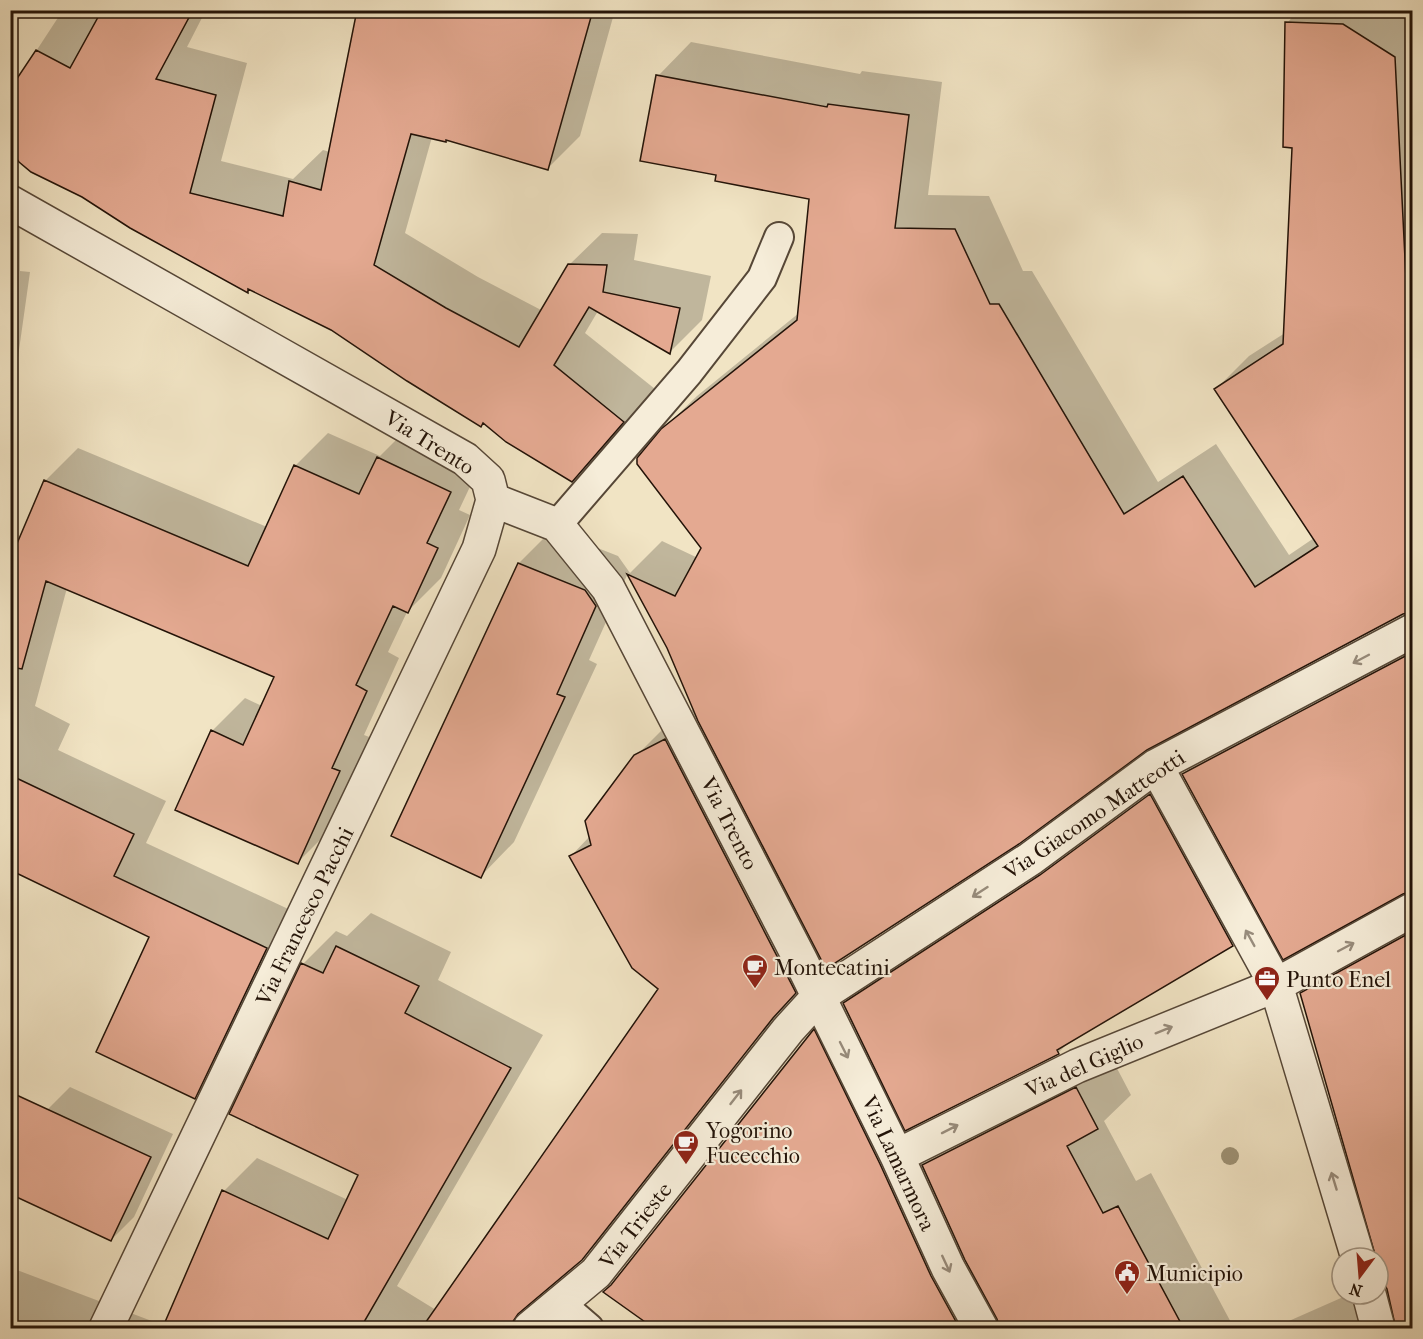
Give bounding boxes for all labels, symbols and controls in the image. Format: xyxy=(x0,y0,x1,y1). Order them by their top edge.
street label: Via Trento xyxy=(379,405,479,481)
one-way arrow xyxy=(1352,654,1370,665)
street label: Via Giacomo Matteotti xyxy=(998,744,1190,886)
street label: Via Trento xyxy=(694,772,764,874)
street label: Via Francesco Pacchi xyxy=(250,823,360,1011)
one-way arrow xyxy=(972,885,989,898)
one-way arrow xyxy=(1244,930,1256,947)
one-way arrow xyxy=(1336,941,1354,952)
cafe icon: Montecatini xyxy=(740,952,770,990)
place label: Montecatini xyxy=(774,955,890,981)
office icon: Punto Enel xyxy=(1252,964,1282,1002)
place label: Punto Enel xyxy=(1286,967,1391,993)
one-way arrow xyxy=(1155,1024,1173,1035)
street label: Via del Giglio xyxy=(1020,1028,1147,1104)
one-way arrow xyxy=(839,1040,850,1058)
one-way arrow xyxy=(729,1089,742,1105)
street label: Via Lamarmora xyxy=(855,1091,941,1236)
place label: Yogorino Fucecchio xyxy=(705,1118,800,1169)
one-way arrow xyxy=(940,1123,958,1135)
cafe icon: Yogorino Fucecchio xyxy=(671,1128,701,1166)
one-way arrow xyxy=(1328,1172,1339,1191)
street label: Via Trieste xyxy=(593,1177,678,1275)
north arrow xyxy=(1330,1246,1390,1306)
one-way arrow xyxy=(940,1254,952,1272)
public building icon: Municipio xyxy=(1112,1258,1142,1296)
place label: Municipio xyxy=(1146,1261,1243,1287)
text: N xyxy=(1347,1279,1364,1301)

